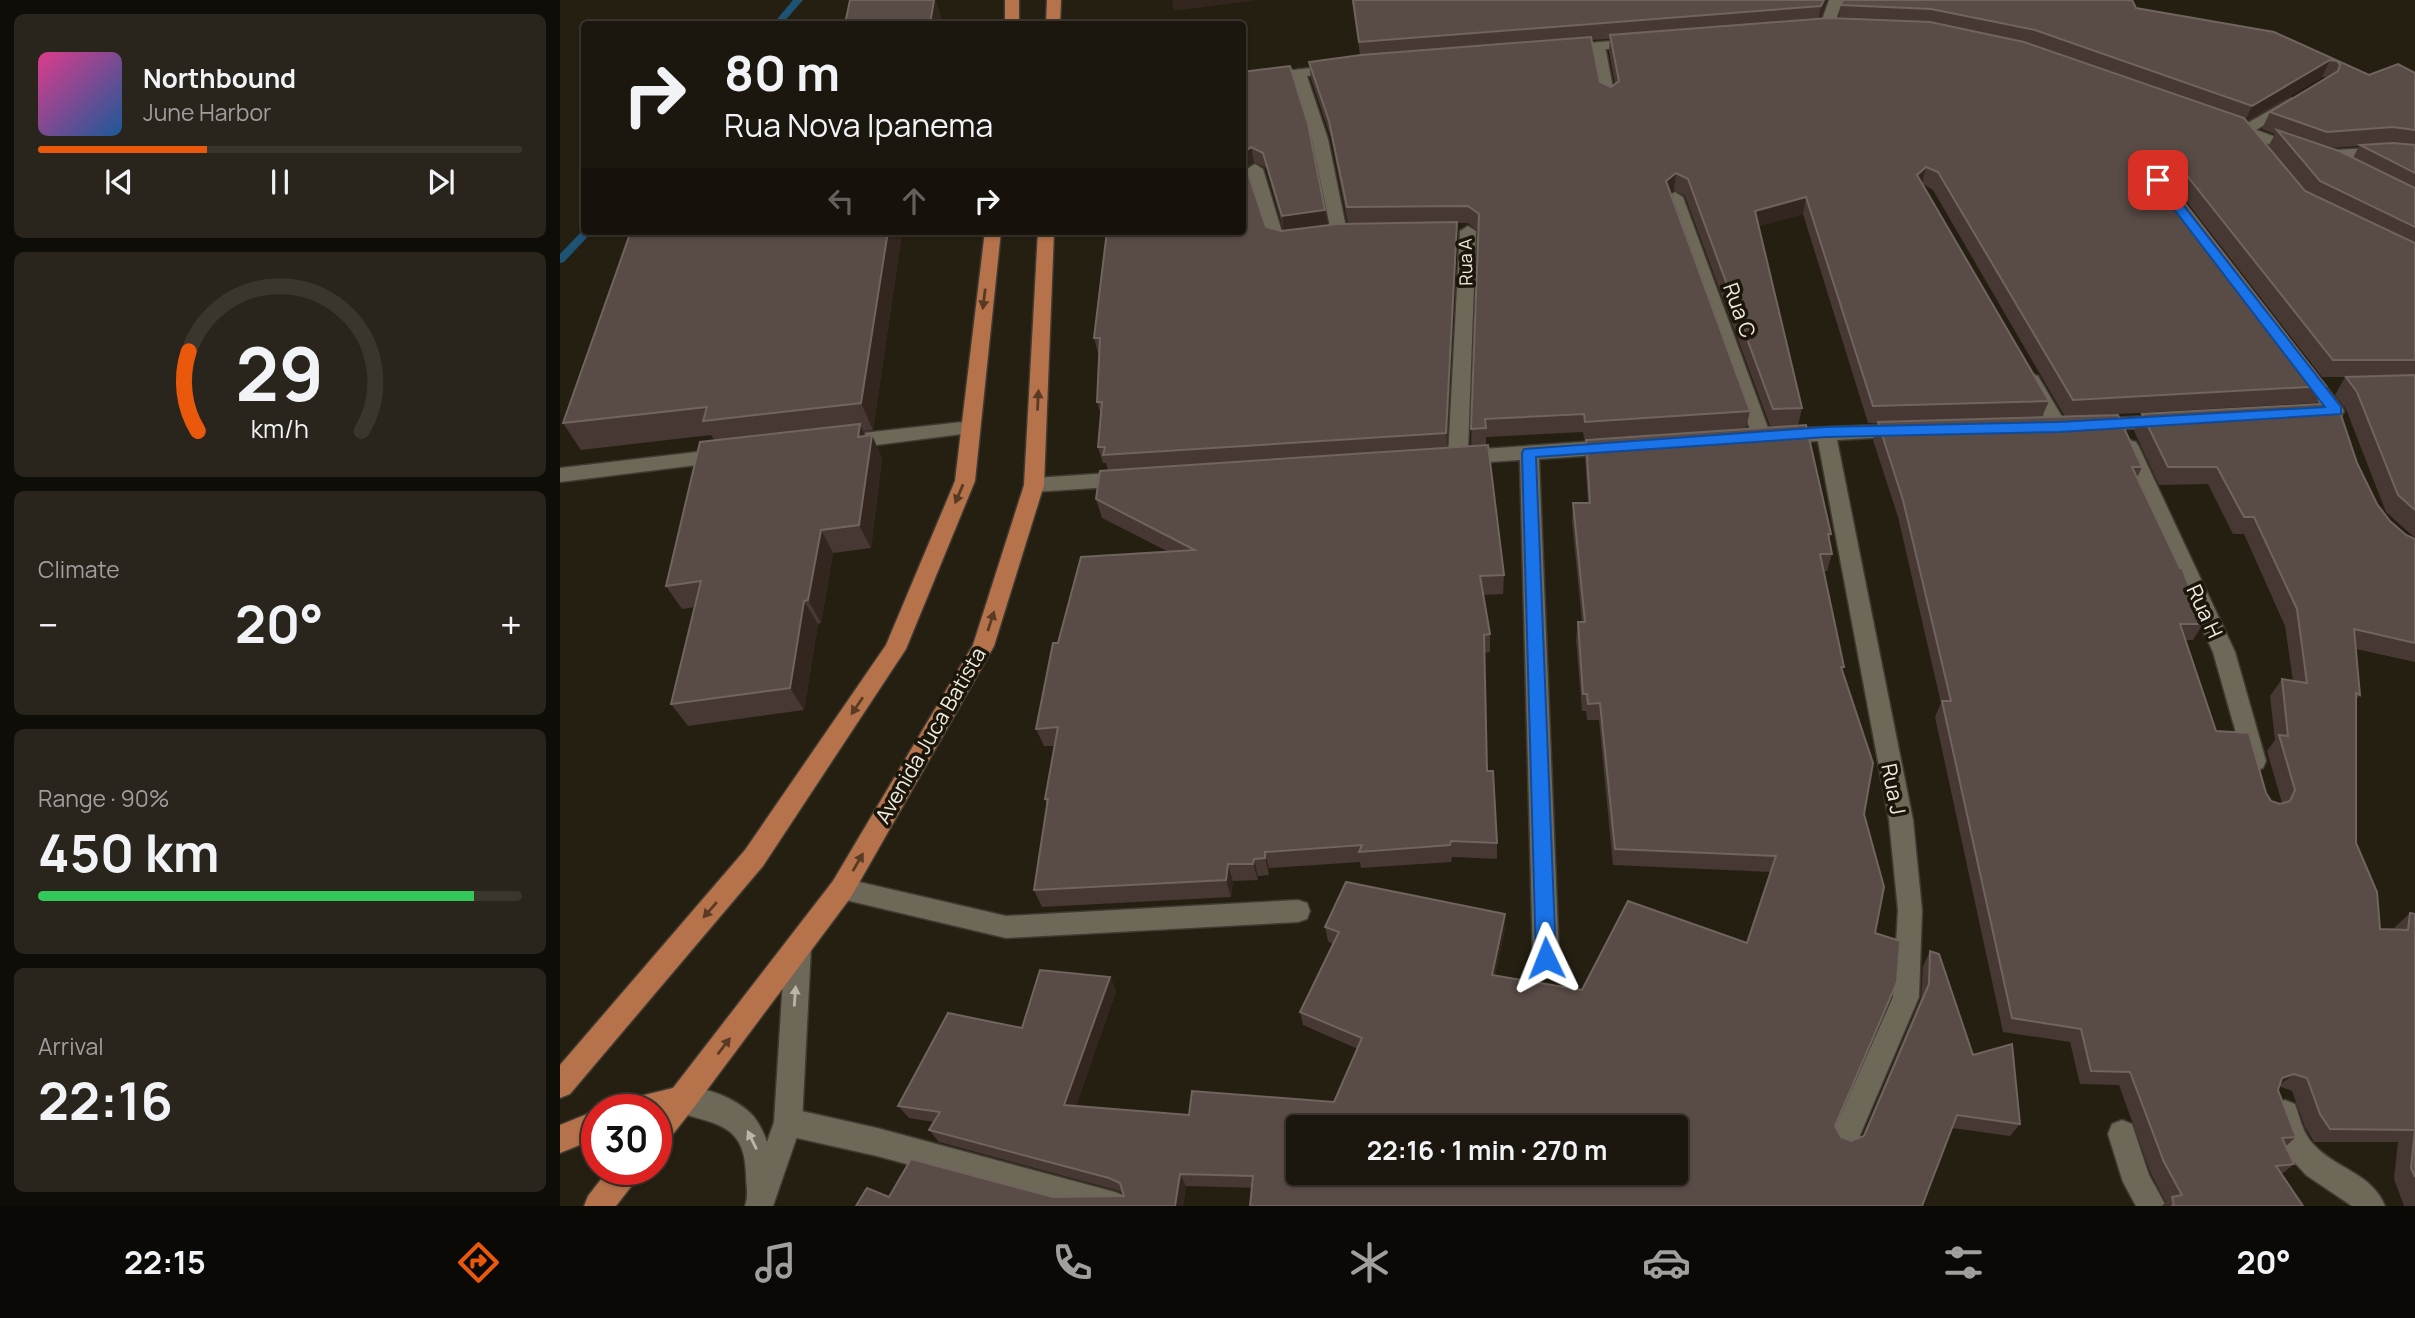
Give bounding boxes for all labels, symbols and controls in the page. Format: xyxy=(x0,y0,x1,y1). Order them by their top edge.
text: 80 m xyxy=(724,39,840,106)
icon: right xyxy=(609,49,700,140)
text: Northbound xyxy=(143,60,296,96)
text: June Harbor xyxy=(143,96,271,128)
text: Rua Nova Ipanema xyxy=(724,103,993,147)
pin xyxy=(2128,150,2188,210)
icon: arrive xyxy=(2139,161,2177,199)
icon: previous xyxy=(100,163,138,201)
icon: pause xyxy=(261,163,299,201)
icon: next xyxy=(422,163,460,201)
icon: left xyxy=(822,182,860,220)
icon: ahead xyxy=(895,182,933,220)
icon: right xyxy=(968,182,1006,220)
street label: Rua A xyxy=(1453,238,1477,286)
street label: Rua C xyxy=(1717,279,1763,341)
one-way arrow xyxy=(978,288,989,310)
text: 29 xyxy=(236,323,324,423)
one-way arrow xyxy=(1033,389,1044,411)
text: km/h xyxy=(251,410,309,445)
one-way arrow xyxy=(954,484,965,505)
text: Climate xyxy=(38,553,120,585)
street label: Rua H xyxy=(2180,580,2230,642)
text: 20° xyxy=(235,588,324,659)
text: − xyxy=(38,598,59,650)
text: + xyxy=(500,598,522,650)
one-way arrow xyxy=(986,610,996,631)
street label: Avenida Juca Batista xyxy=(868,642,992,828)
one-way arrow xyxy=(850,696,863,716)
street label: Rua J xyxy=(1875,761,1913,817)
text: Range · 90% xyxy=(38,782,169,814)
text: 450 km xyxy=(38,817,219,888)
one-way arrow xyxy=(851,853,864,872)
one-way arrow xyxy=(702,901,718,919)
position arrow xyxy=(1509,921,1583,995)
one-way arrow xyxy=(790,985,801,1007)
text: Arrival xyxy=(38,1030,104,1062)
one-way arrow xyxy=(716,1037,730,1055)
text: 22:16 xyxy=(38,1065,173,1136)
speed limit sign: 30 xyxy=(581,1094,672,1185)
one-way arrow xyxy=(746,1129,758,1149)
text: 22:16 · 1 min · 270 m xyxy=(1367,1132,1607,1168)
icon: directions xyxy=(454,1238,503,1287)
icon: music xyxy=(751,1238,800,1287)
icon: phone xyxy=(1048,1238,1097,1287)
icon: climate xyxy=(1345,1238,1394,1287)
icon: car xyxy=(1642,1238,1691,1287)
icon: filters xyxy=(1939,1238,1988,1287)
text: 22:15 xyxy=(124,1240,206,1284)
text: 20° xyxy=(2236,1240,2291,1284)

